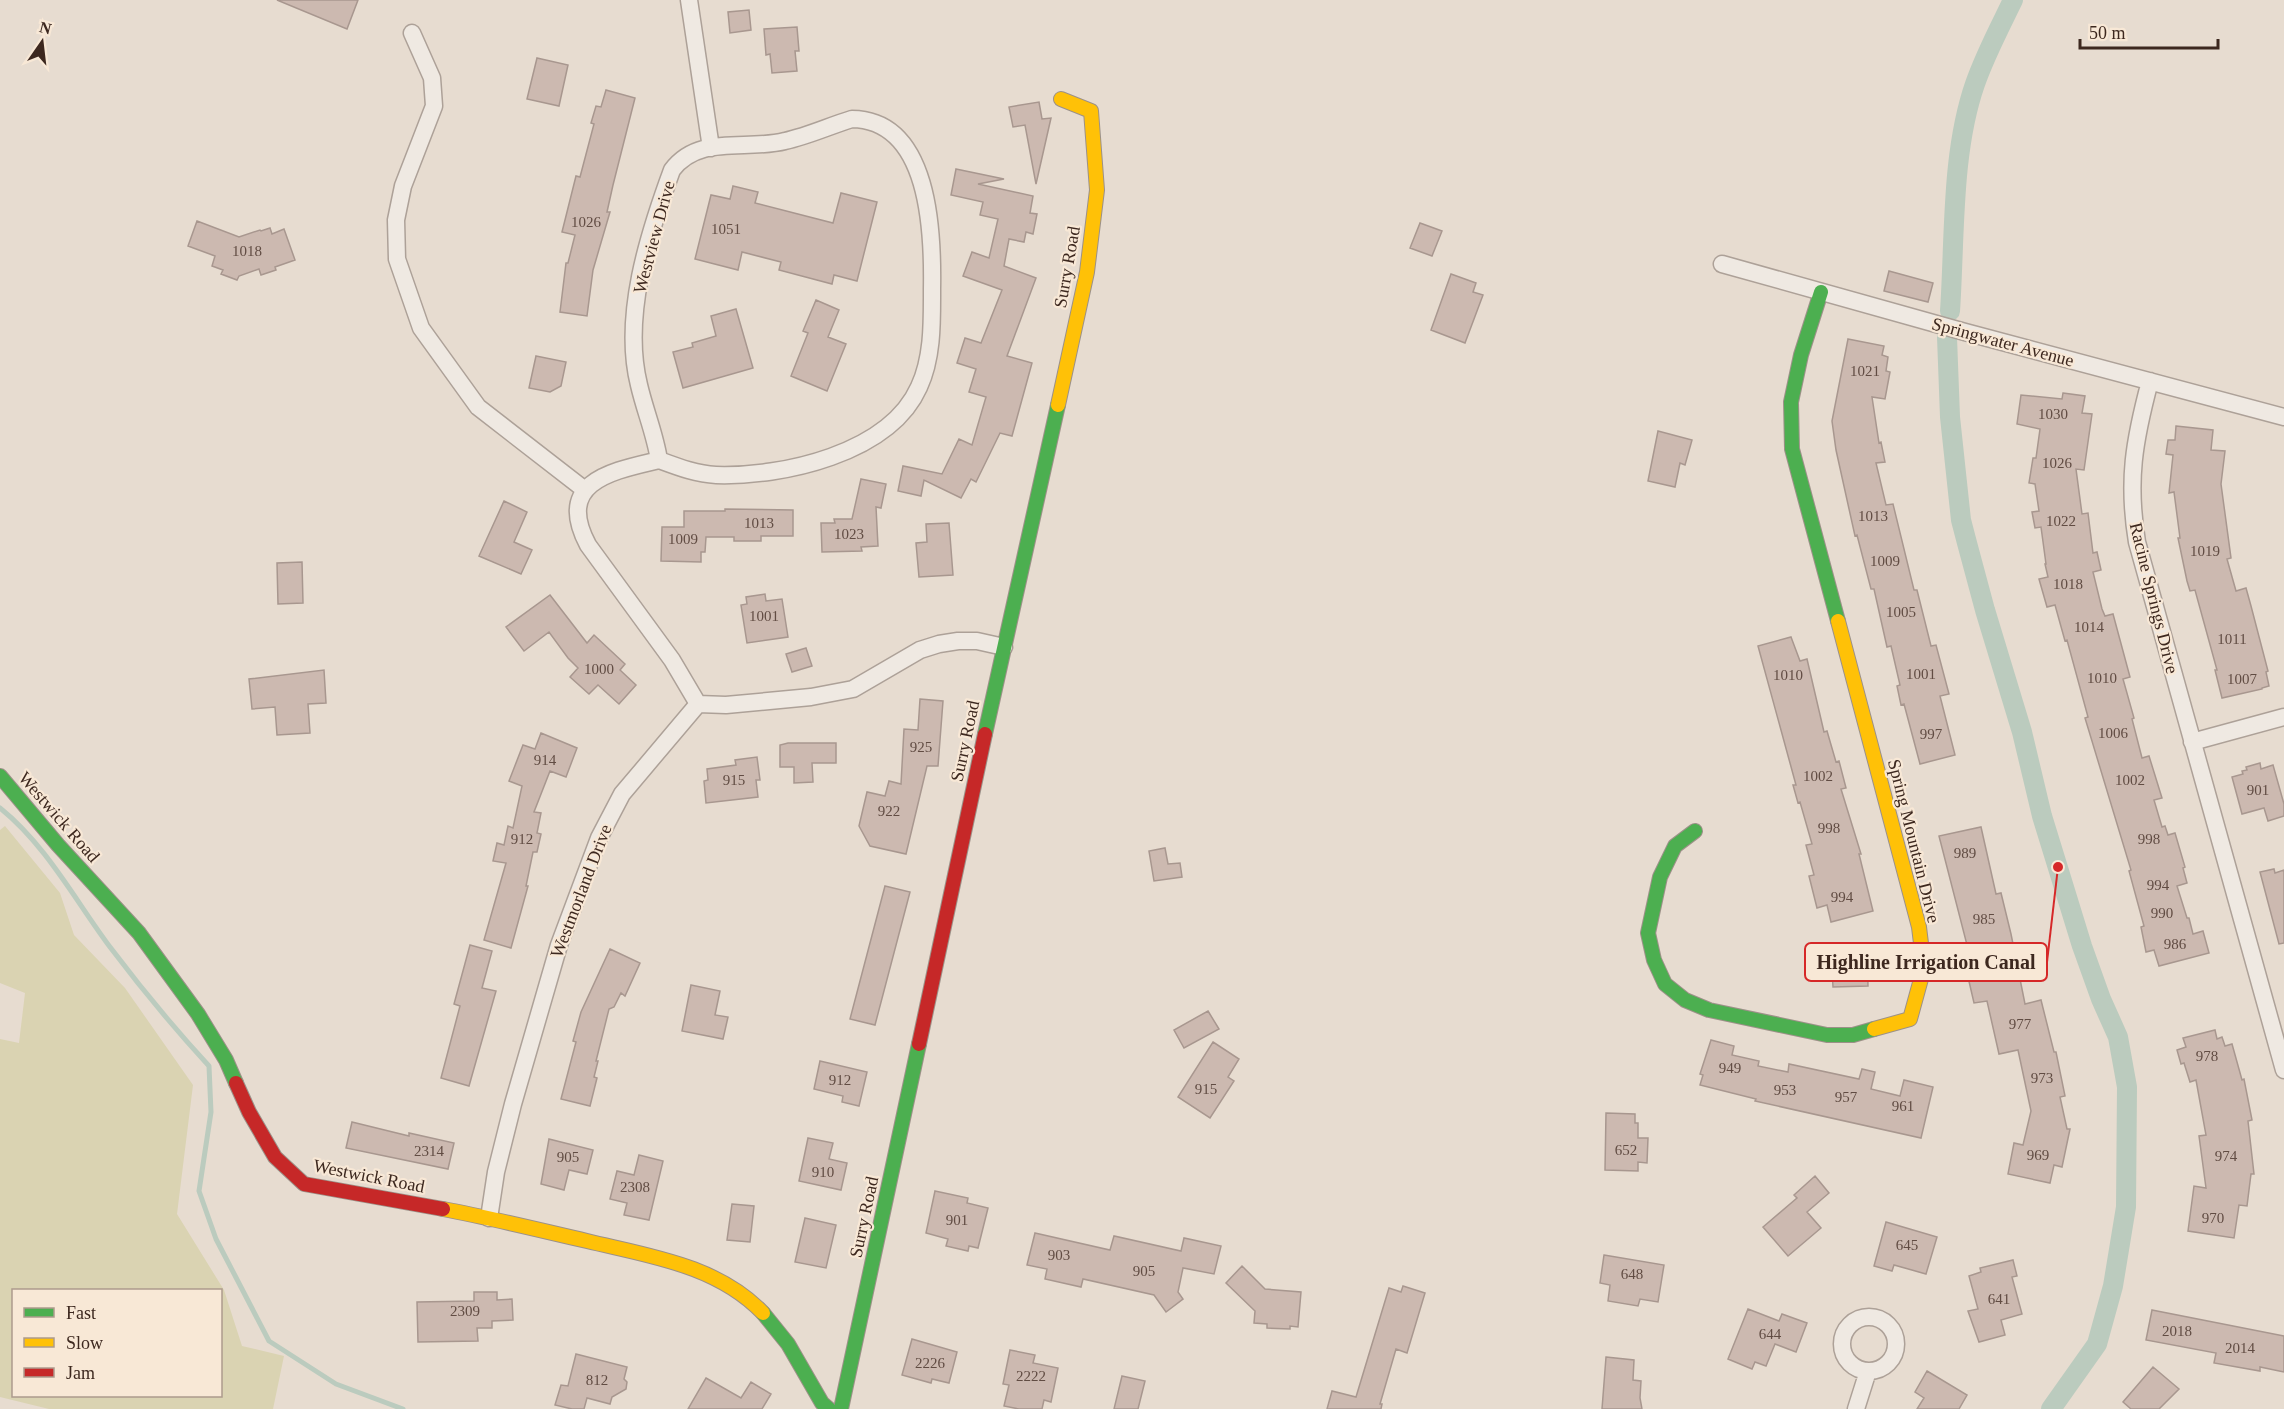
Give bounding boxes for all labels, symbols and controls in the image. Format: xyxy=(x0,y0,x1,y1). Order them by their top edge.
north arrow xyxy=(12,12,72,72)
scale bar xyxy=(2080,12,2218,50)
text: N xyxy=(38,18,54,38)
text: 50 m xyxy=(2089,23,2126,43)
street label: Westview Drive xyxy=(629,178,679,296)
house number: 1026 xyxy=(571,214,602,230)
house number: 1051 xyxy=(711,221,741,237)
street label: Surry Road xyxy=(1050,225,1084,309)
house number: 1018 xyxy=(232,243,262,259)
street label: Springwater Avenue xyxy=(1930,313,2076,371)
house number: 1021 xyxy=(1850,363,1880,379)
house number: 1030 xyxy=(2038,406,2068,422)
house number: 1026 xyxy=(2042,455,2073,471)
house number: 1013 xyxy=(1858,508,1888,524)
house number: 1022 xyxy=(2046,513,2076,529)
house number: 1013 xyxy=(744,515,774,531)
street label: Racine Springs Drive xyxy=(2126,520,2182,676)
house number: 1023 xyxy=(834,526,864,542)
house number: 1009 xyxy=(668,531,698,547)
house number: 1019 xyxy=(2190,543,2220,559)
house number: 1009 xyxy=(1870,553,1900,569)
house number: 1018 xyxy=(2053,576,2083,592)
house number: 1005 xyxy=(1886,604,1916,620)
house number: 1001 xyxy=(749,608,779,624)
house number: 1014 xyxy=(2074,619,2105,635)
house number: 1011 xyxy=(2217,631,2247,647)
house number: 1000 xyxy=(584,661,614,677)
house number: 1001 xyxy=(1906,666,1936,682)
house number: 1010 xyxy=(1773,667,1803,683)
house number: 1010 xyxy=(2087,670,2117,686)
house number: 1007 xyxy=(2227,671,2258,687)
street label: Surry Road xyxy=(947,699,983,783)
house number: 1006 xyxy=(2098,725,2129,741)
house number: 997 xyxy=(1920,726,1943,742)
house number: 925 xyxy=(910,739,932,755)
house number: 914 xyxy=(534,752,557,768)
street label: Spring Mountain Drive xyxy=(1884,757,1944,925)
street label: Westwick Road xyxy=(14,768,104,866)
house number: 1002 xyxy=(1803,768,1833,784)
house number: 915 xyxy=(723,772,745,788)
house number: 1002 xyxy=(2115,772,2145,788)
house number: 901 xyxy=(2247,782,2269,798)
house number: 922 xyxy=(878,803,900,819)
house number: 998 xyxy=(1818,820,1840,836)
street label: Westmorland Drive xyxy=(546,822,616,960)
house number: 912 xyxy=(511,831,533,847)
house number: 998 xyxy=(2138,831,2160,847)
house number: 989 xyxy=(1954,845,1976,861)
house number: 994 xyxy=(2147,877,2170,893)
house number: 994 xyxy=(1831,889,1854,905)
house number: 990 xyxy=(2151,905,2173,921)
house number: 985 xyxy=(1973,911,1995,927)
house number: 986 xyxy=(2164,936,2187,952)
callout: Highline Irrigation Canal xyxy=(1805,943,2047,981)
text: Highline Irrigation Canal xyxy=(1817,951,2036,974)
house number: 977 xyxy=(2009,1016,2032,1032)
house number: 978 xyxy=(2196,1048,2218,1064)
house number: 949 xyxy=(1719,1060,1741,1076)
house number: 973 xyxy=(2031,1070,2053,1086)
house number: 912 xyxy=(829,1072,851,1088)
house number: 915 xyxy=(1195,1081,1217,1097)
house number: 953 xyxy=(1774,1082,1796,1098)
house number: 957 xyxy=(1835,1089,1858,1105)
house number: 961 xyxy=(1892,1098,1914,1114)
house number: 652 xyxy=(1615,1142,1637,1158)
house number: 2314 xyxy=(414,1143,445,1159)
house number: 969 xyxy=(2027,1147,2049,1163)
house number: 974 xyxy=(2215,1148,2238,1164)
house number: 905 xyxy=(557,1149,579,1165)
street label: Westwick Road xyxy=(312,1155,426,1197)
house number: 910 xyxy=(812,1164,834,1180)
street label: Surry Road xyxy=(846,1175,882,1259)
house number: 2308 xyxy=(620,1179,650,1195)
house number: 970 xyxy=(2202,1210,2224,1226)
house number: 901 xyxy=(946,1212,968,1228)
house number: 645 xyxy=(1896,1237,1918,1253)
house number: 903 xyxy=(1048,1247,1070,1263)
house number: 905 xyxy=(1133,1263,1155,1279)
house number: 648 xyxy=(1621,1266,1643,1282)
legend xyxy=(12,1289,222,1397)
house number: 641 xyxy=(1988,1291,2010,1307)
text: Fast xyxy=(66,1303,96,1323)
house number: 2309 xyxy=(450,1303,480,1319)
house number: 2018 xyxy=(2162,1323,2192,1339)
house number: 644 xyxy=(1759,1326,1782,1342)
text: Slow xyxy=(66,1333,103,1353)
house number: 2014 xyxy=(2225,1340,2256,1356)
house number: 2226 xyxy=(915,1355,946,1371)
text: Jam xyxy=(66,1363,95,1383)
house number: 2222 xyxy=(1016,1368,1046,1384)
house number: 812 xyxy=(586,1372,608,1388)

